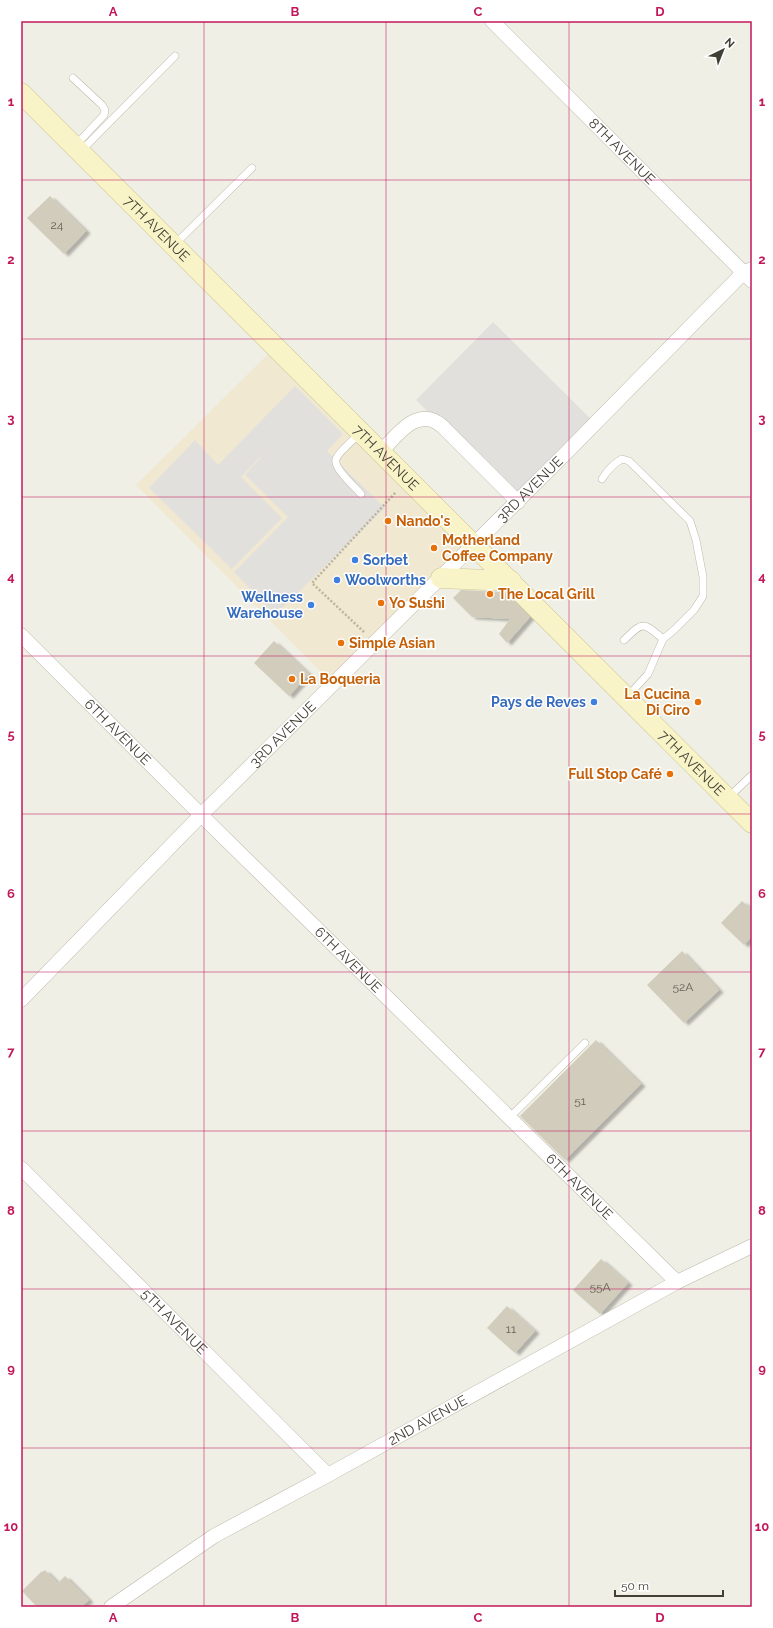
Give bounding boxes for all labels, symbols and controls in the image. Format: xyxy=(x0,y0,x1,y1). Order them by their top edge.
text: A xyxy=(109,4,118,19)
text: B xyxy=(291,4,300,19)
text: C xyxy=(474,4,483,19)
text: D xyxy=(655,4,665,19)
north arrow xyxy=(703,30,743,70)
text: N xyxy=(722,35,737,51)
text: 1 xyxy=(8,94,15,109)
text: 1 xyxy=(759,94,766,109)
street label: 8TH AVENUE xyxy=(586,115,658,187)
street label: 7TH AVENUE xyxy=(121,193,193,265)
house number: 24 xyxy=(51,218,64,232)
text: 2 xyxy=(7,252,15,267)
text: 2 xyxy=(758,252,766,267)
text: 3 xyxy=(7,411,15,426)
text: 3 xyxy=(758,411,766,426)
street label: 7TH AVENUE xyxy=(350,422,422,494)
street label: 3RD AVENUE xyxy=(493,453,566,525)
place label: Nando's xyxy=(396,513,450,529)
marker: Nando's xyxy=(383,516,393,526)
place label: Motherland Coffee Company xyxy=(442,532,553,564)
marker: Motherland Coffee Company xyxy=(429,543,439,553)
place label: Sorbet xyxy=(363,552,409,568)
marker: Sorbet xyxy=(350,555,360,565)
text: 4 xyxy=(7,569,15,584)
text: 4 xyxy=(758,569,766,584)
place label: Woolworths xyxy=(345,572,426,588)
marker: Woolworths xyxy=(332,575,342,585)
place label: The Local Grill xyxy=(498,586,595,602)
place label: Wellness Warehouse xyxy=(226,589,304,621)
marker: The Local Grill xyxy=(485,589,495,599)
place label: Yo Sushi xyxy=(389,595,445,611)
marker: Yo Sushi xyxy=(376,598,386,608)
marker: Wellness Warehouse xyxy=(306,600,316,610)
place label: Simple Asian xyxy=(349,635,435,651)
marker: Simple Asian xyxy=(336,638,346,648)
place label: La Boqueria xyxy=(300,671,381,687)
marker: La Boqueria xyxy=(287,674,297,684)
place label: La Cucina Di Ciro xyxy=(624,686,691,718)
place label: Pays de Reves xyxy=(491,694,586,710)
street label: 6TH AVENUE xyxy=(81,695,154,768)
marker: Pays de Reves xyxy=(589,697,599,707)
marker: La Cucina Di Ciro xyxy=(693,697,703,707)
street label: 3RD AVENUE xyxy=(246,698,319,770)
text: 5 xyxy=(7,727,15,742)
street label: 7TH AVENUE xyxy=(656,727,728,799)
text: 5 xyxy=(758,727,766,742)
place label: Full Stop Café xyxy=(568,766,663,782)
marker: Full Stop Café xyxy=(665,769,675,779)
text: 6 xyxy=(7,886,15,901)
text: 6 xyxy=(758,886,766,901)
street label: 6TH AVENUE xyxy=(312,923,385,996)
house number: 52A xyxy=(673,980,693,994)
text: 7 xyxy=(7,1044,15,1059)
text: 7 xyxy=(758,1044,766,1059)
house number: 51 xyxy=(574,1094,586,1108)
street label: 6TH AVENUE xyxy=(543,1150,616,1223)
text: 8 xyxy=(7,1203,15,1218)
text: 8 xyxy=(758,1203,766,1218)
house number: 55A xyxy=(589,1280,611,1294)
street label: 5TH AVENUE xyxy=(138,1285,210,1357)
house number: 11 xyxy=(506,1322,516,1336)
text: 9 xyxy=(7,1361,15,1376)
text: 9 xyxy=(758,1361,766,1376)
street label: 2ND AVENUE xyxy=(385,1392,470,1448)
text: 10 xyxy=(4,1519,18,1534)
text: 10 xyxy=(755,1519,769,1534)
scale bar xyxy=(615,1572,723,1598)
text: 50 m xyxy=(621,1579,649,1593)
text: A xyxy=(109,1610,118,1625)
text: B xyxy=(291,1610,300,1625)
text: C xyxy=(474,1610,483,1625)
text: D xyxy=(655,1610,665,1625)

